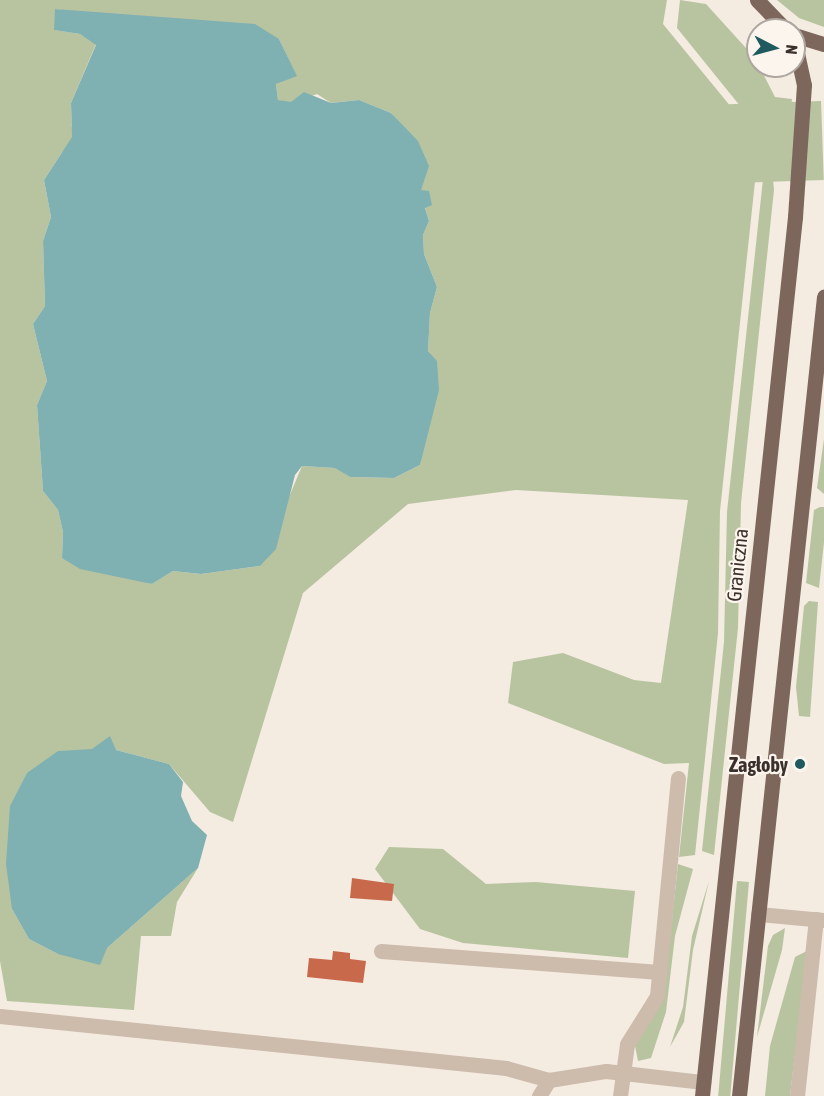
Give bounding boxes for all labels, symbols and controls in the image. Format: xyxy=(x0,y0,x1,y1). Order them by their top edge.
north arrow xyxy=(746,18,806,78)
text: N xyxy=(782,44,801,55)
street label: Graniczna xyxy=(721,527,753,603)
place label: Zagłoby xyxy=(729,752,788,776)
marker: Zagłoby xyxy=(793,757,807,771)

